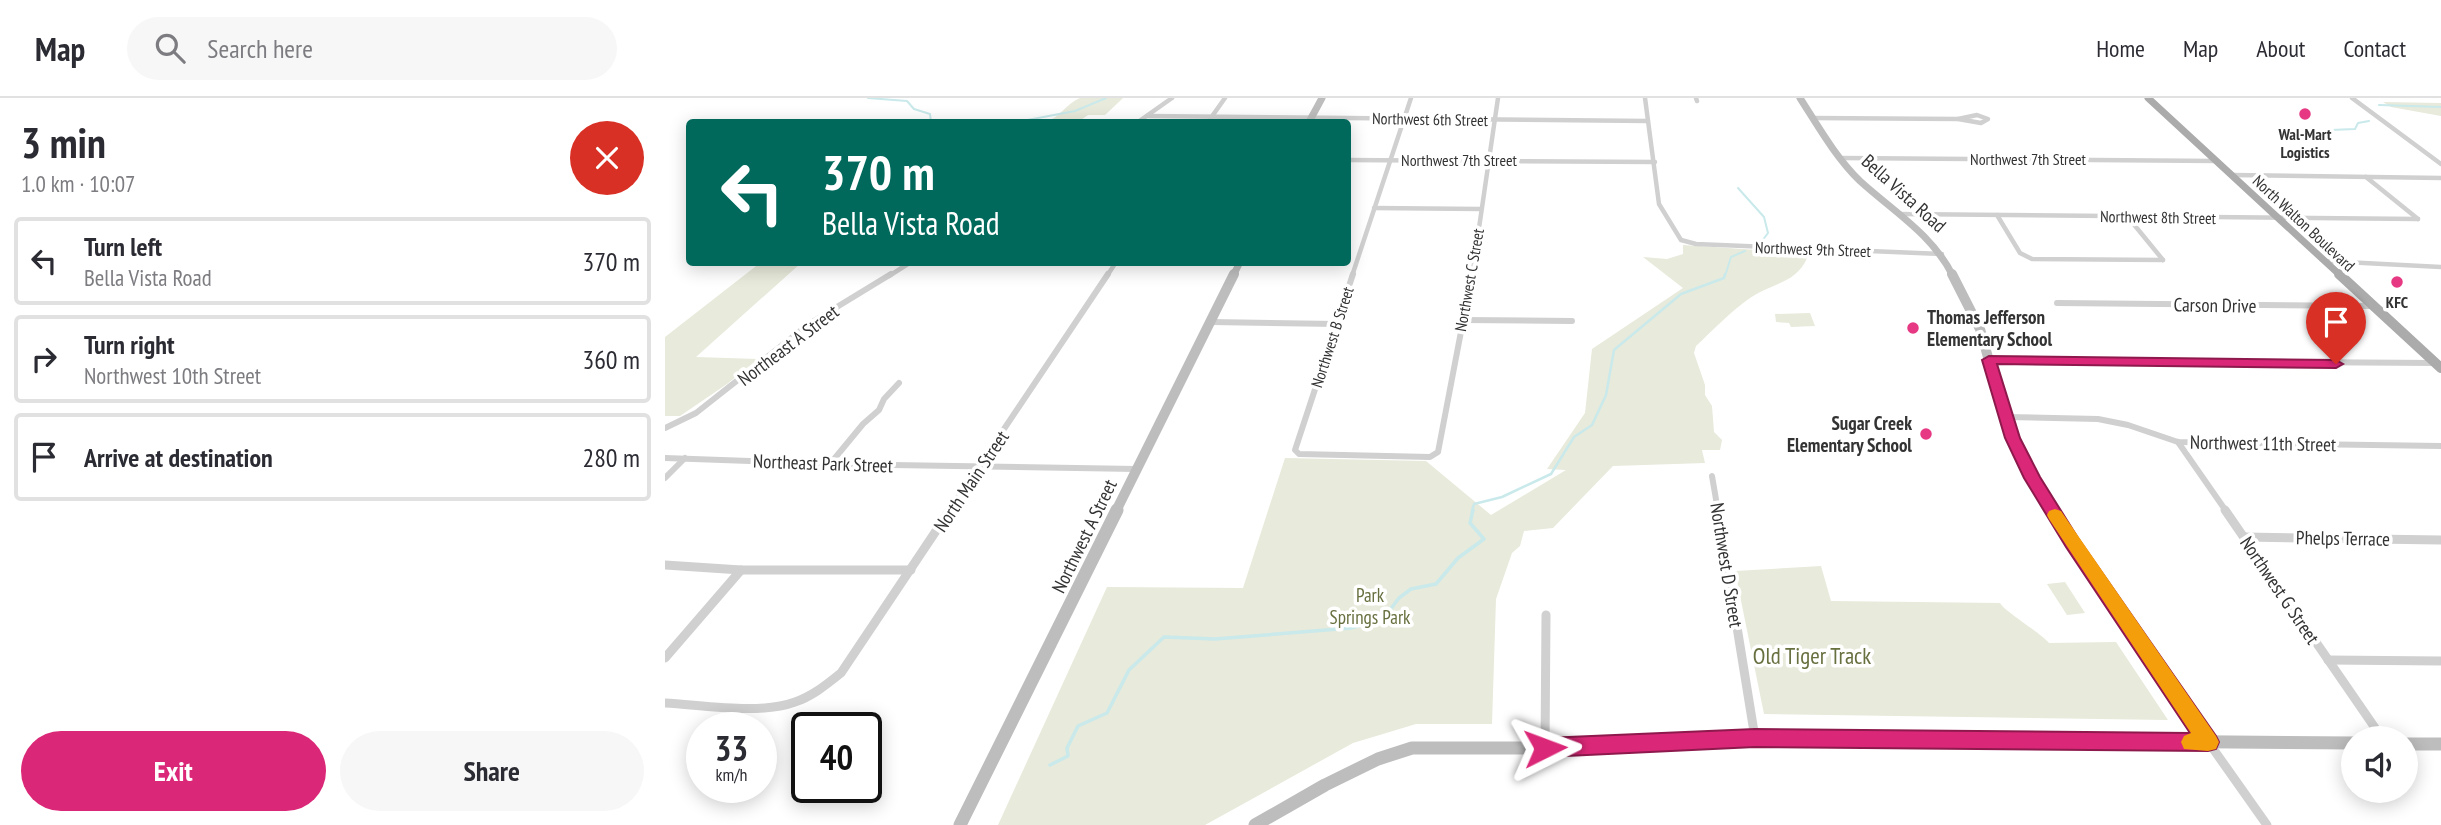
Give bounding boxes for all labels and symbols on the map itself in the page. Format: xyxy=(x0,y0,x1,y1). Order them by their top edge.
marker: Wal-Mart Logistics xyxy=(2297,106,2313,122)
street label: Northwest 6th Street xyxy=(1372,108,1489,130)
place label: Wal-Mart Logistics xyxy=(2277,124,2332,162)
street label: Bella Vista Road xyxy=(1857,149,1951,237)
street label: Northwest 7th Street xyxy=(1970,149,2087,169)
street label: Northwest 7th Street xyxy=(1401,150,1518,170)
street label: North Walton Boulevard xyxy=(2249,171,2359,275)
street label: Northwest 8th Street xyxy=(2100,206,2217,228)
street label: Northwest C Street xyxy=(1450,226,1488,333)
street label: Northwest 9th Street xyxy=(1755,237,1872,261)
marker: KFC xyxy=(2389,274,2405,290)
street label: Northwest B Street xyxy=(1306,283,1358,390)
street label: Carson Drive xyxy=(2173,292,2257,318)
pin xyxy=(2306,292,2366,364)
place label: KFC xyxy=(2386,292,2409,312)
street label: Northeast A Street xyxy=(733,299,844,391)
place label: Thomas Jefferson Elementary School xyxy=(1927,305,2052,351)
marker: Thomas Jefferson Elementary School xyxy=(1905,320,1921,336)
place label: Sugar Creek Elementary School xyxy=(1787,411,1912,457)
street label: North Main Street xyxy=(928,425,1014,536)
marker: Sugar Creek Elementary School xyxy=(1918,426,1934,442)
street label: Northwest 11th Street xyxy=(2190,430,2337,456)
street label: Northeast Park Street xyxy=(753,449,894,477)
street label: Northwest A Street xyxy=(1046,475,1122,597)
street label: Northwest D Street xyxy=(1705,501,1749,630)
street label: Phelps Terrace xyxy=(2296,525,2390,551)
street label: Northwest G Street xyxy=(2235,531,2325,649)
park label: Park Springs Park xyxy=(1330,583,1411,629)
park label: Old Tiger Track xyxy=(1753,641,1871,670)
position arrow xyxy=(1508,711,1582,785)
speed limit sign: 40 xyxy=(791,712,882,803)

